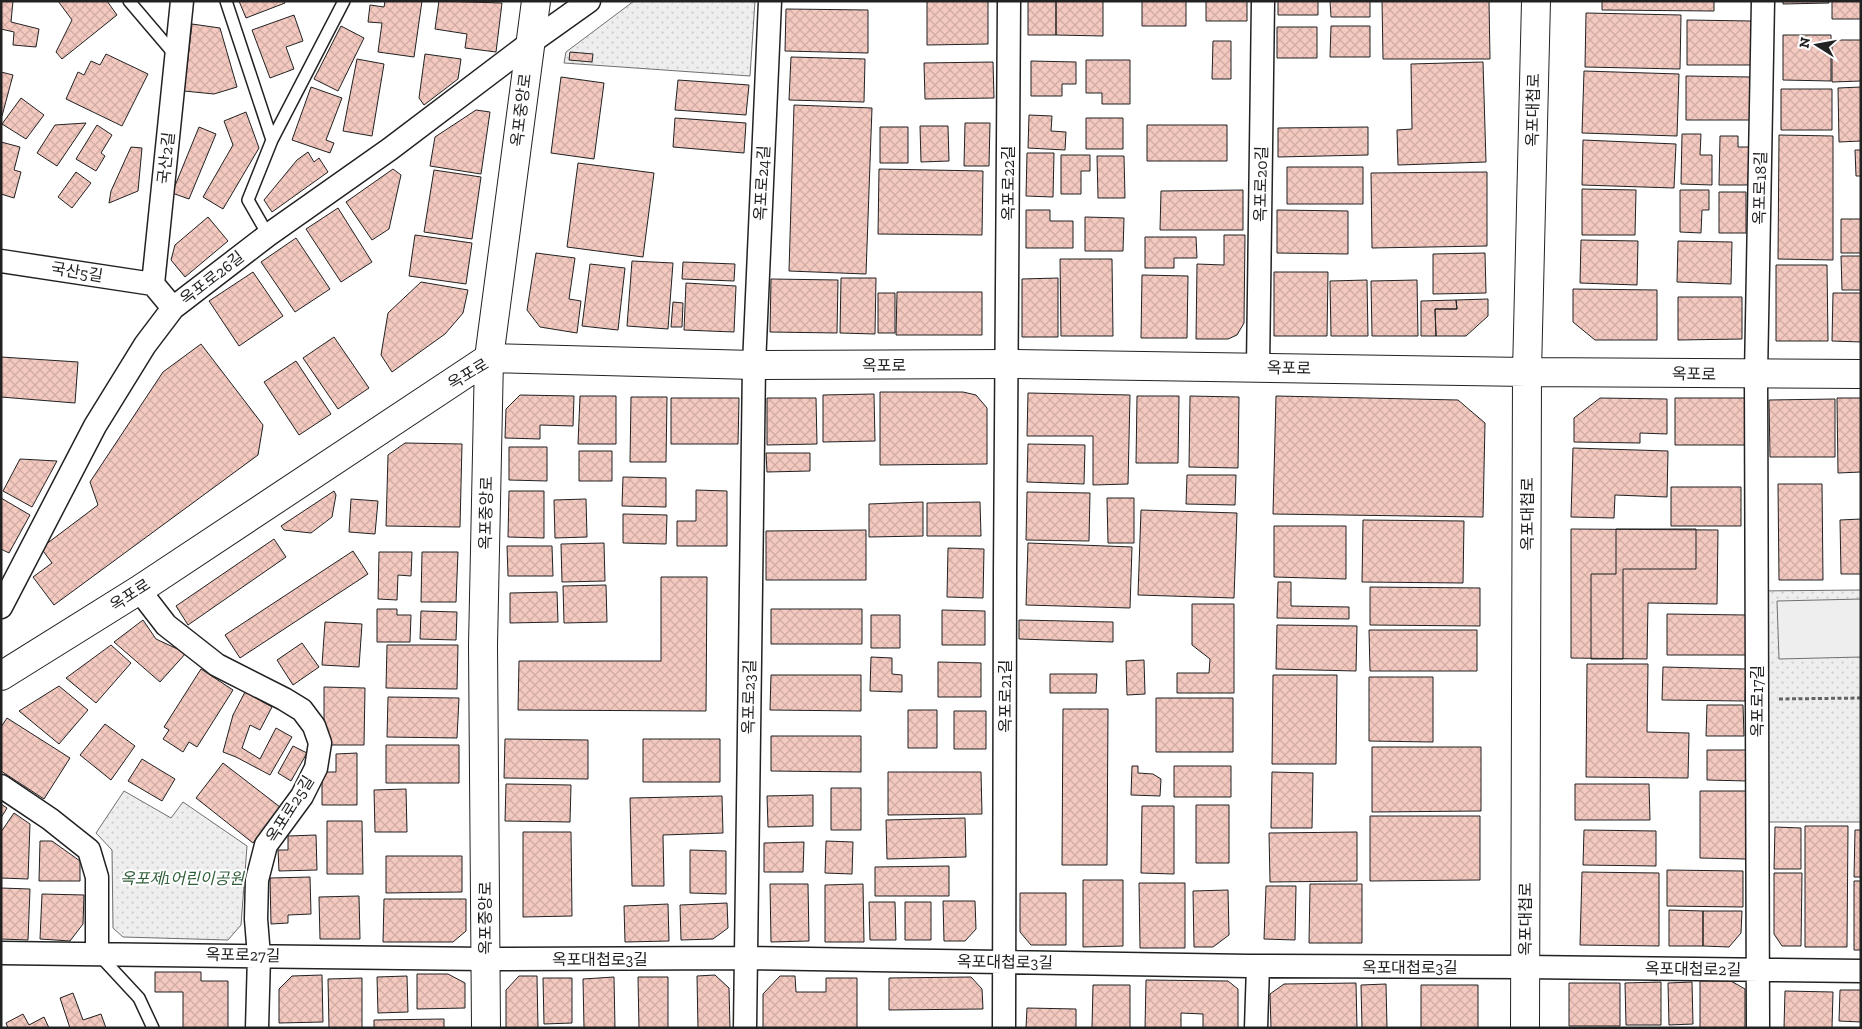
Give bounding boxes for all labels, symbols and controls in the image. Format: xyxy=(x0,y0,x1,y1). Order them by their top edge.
north arrow xyxy=(1792,20,1842,70)
text: N xyxy=(1795,35,1814,49)
street label: 옥포중앙로 xyxy=(507,72,535,148)
street label: 옥포대첩로 xyxy=(1523,73,1543,147)
street label: 국산2길 xyxy=(154,131,178,185)
street label: 옥포로24길 xyxy=(751,145,773,221)
street label: 옥포로22길 xyxy=(999,145,1018,221)
street label: 옥포로20길 xyxy=(1251,146,1271,222)
street label: 옥포로18길 xyxy=(1750,151,1770,225)
street label: 옥포로26길 xyxy=(176,247,248,309)
street label: 국산5길 xyxy=(50,259,104,285)
street label: 옥포로 xyxy=(444,354,492,394)
street label: 옥포로 xyxy=(862,356,906,375)
street label: 옥포로 xyxy=(1267,358,1312,378)
street label: 옥포로 xyxy=(1672,364,1717,384)
street label: 옥포중앙로 xyxy=(476,476,496,550)
street label: 옥포대첩로 xyxy=(1518,477,1537,551)
street label: 옥포로 xyxy=(106,575,154,615)
street label: 옥포로23길 xyxy=(739,659,759,735)
street label: 옥포로21길 xyxy=(996,659,1015,733)
street label: 옥포로17길 xyxy=(1748,665,1767,737)
street label: 옥포로25길 xyxy=(262,772,318,846)
park label: 옥포제1어린이공원 xyxy=(120,869,245,888)
street label: 옥포중앙로 xyxy=(476,881,495,955)
street label: 옥포대첩로 xyxy=(1516,882,1535,956)
street label: 옥포로27길 xyxy=(206,945,280,965)
street label: 옥포대첩로3길 xyxy=(552,950,648,969)
street label: 옥포대첩로3길 xyxy=(957,952,1053,972)
street label: 옥포대첩로3길 xyxy=(1362,958,1458,977)
street label: 옥포대첩로2길 xyxy=(1645,959,1741,979)

